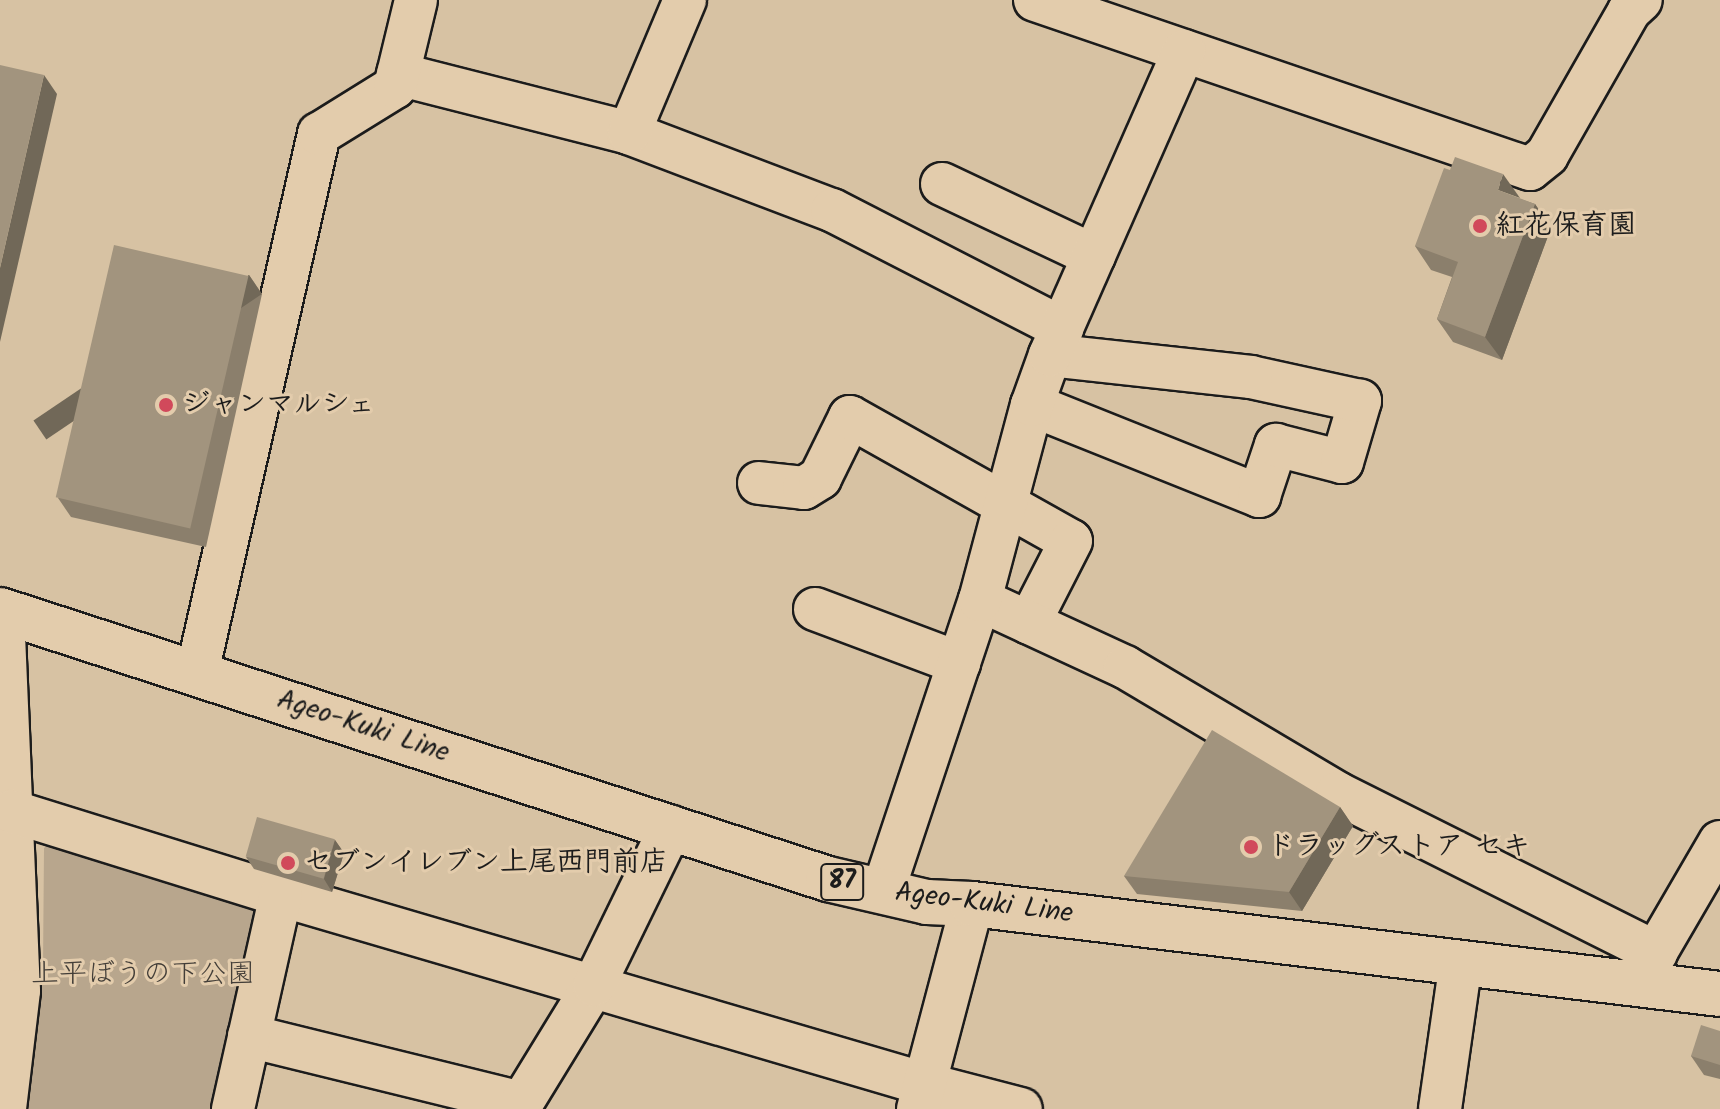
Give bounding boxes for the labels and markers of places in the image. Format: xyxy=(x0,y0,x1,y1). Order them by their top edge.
place label: 紅花保育園 xyxy=(1496,209,1636,243)
marker: 紅花保育園 xyxy=(1471,217,1489,235)
place label: ジャンマルシェ xyxy=(182,388,378,422)
marker: ジャンマルシェ xyxy=(157,396,175,414)
place label: ドラッグストア セキ xyxy=(1267,830,1530,864)
marker: ドラッグストア セキ xyxy=(1242,838,1260,856)
place label: セブンイレブン上尾西門前店 xyxy=(304,846,668,880)
marker: セブンイレブン上尾西門前店 xyxy=(279,854,297,872)

